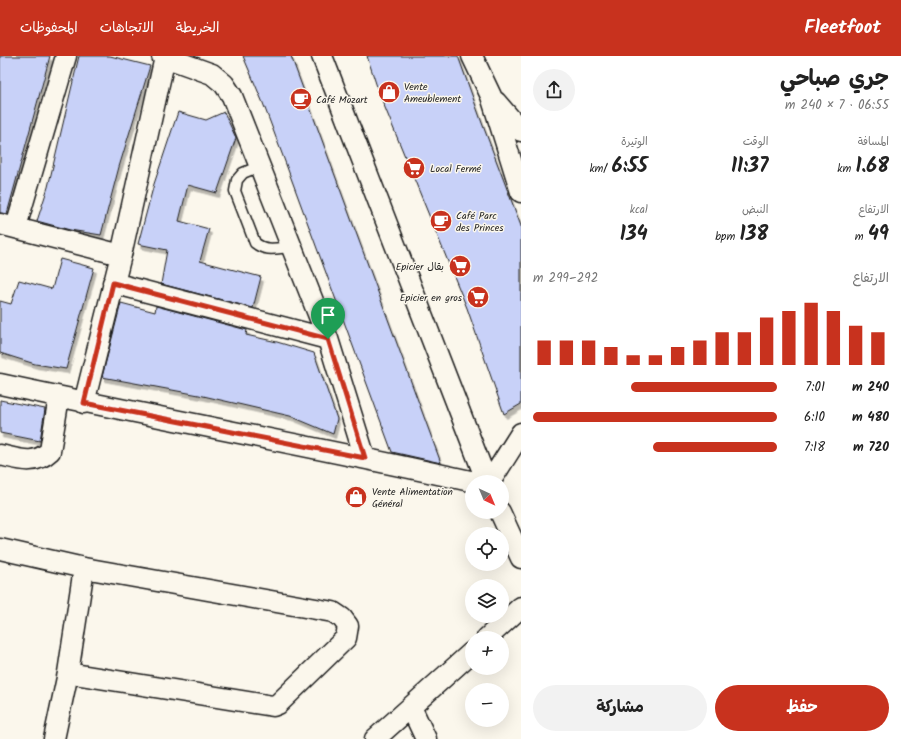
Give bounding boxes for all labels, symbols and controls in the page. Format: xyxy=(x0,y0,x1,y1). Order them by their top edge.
text: Fleetfoot xyxy=(804,13,881,43)
text: المحفوظات xyxy=(20,17,78,39)
text: الاتجاهات xyxy=(100,17,154,39)
text: الخريطة xyxy=(176,17,219,39)
text: جري صباحي xyxy=(780,62,889,97)
button: share xyxy=(533,69,575,111)
shop icon: Vente Ameublement xyxy=(376,79,402,105)
place label: Vente Ameublement xyxy=(404,79,461,107)
cafe icon: Café Mozart xyxy=(288,86,314,112)
place label: Café Mozart xyxy=(316,92,368,108)
text: 06:55 · 7 × 240 m xyxy=(785,95,889,116)
text: الوتيرة xyxy=(621,133,648,151)
text: الوقت xyxy=(743,133,768,151)
text: المسافة xyxy=(858,133,889,151)
text: 6:55 xyxy=(612,151,648,183)
text: 11:37 xyxy=(731,151,768,183)
text: 1.68 xyxy=(856,151,889,183)
supermarket icon: Local Fermé xyxy=(401,155,427,181)
text: /km xyxy=(589,160,612,178)
text: km xyxy=(837,160,856,178)
place label: Local Fermé xyxy=(430,161,482,177)
text: kcal xyxy=(630,201,648,219)
text: النبض xyxy=(742,201,768,219)
text: الارتفاع xyxy=(858,201,889,219)
cafe icon: Café Parc des Princes xyxy=(428,208,454,234)
place label: Café Parc des Princes xyxy=(456,208,504,236)
text: 134 xyxy=(620,219,648,251)
text: 138 xyxy=(740,219,768,251)
text: 49 xyxy=(868,219,889,251)
text: bpm xyxy=(715,228,740,246)
text: m xyxy=(855,228,868,246)
supermarket icon: Epicier بقال xyxy=(447,253,473,279)
place label: Epicier بقال xyxy=(396,259,444,275)
text: 292–299 m xyxy=(533,268,598,289)
text: الارتفاع xyxy=(853,268,889,289)
supermarket icon: Epicier en gros xyxy=(465,284,491,310)
place label: Epicier en gros xyxy=(400,290,463,306)
pin xyxy=(311,298,345,339)
icon: arrive xyxy=(317,304,339,326)
text: 7:01 xyxy=(805,377,825,398)
text: 240 m xyxy=(852,377,889,398)
text: 6:10 xyxy=(804,407,825,428)
text: 480 m xyxy=(852,407,889,428)
text: 7:18 xyxy=(804,437,825,458)
text: 720 m xyxy=(853,437,889,458)
north arrow xyxy=(465,475,509,519)
map controls xyxy=(465,475,509,727)
shop icon: Vente Alimentation Général xyxy=(343,484,369,510)
place label: Vente Alimentation Général xyxy=(372,484,453,512)
button: locate xyxy=(465,527,509,571)
button: layers xyxy=(465,579,509,623)
button: + xyxy=(465,631,509,675)
button: − xyxy=(465,683,509,727)
button: مشاركة xyxy=(533,685,707,731)
button: حفظ xyxy=(715,685,889,731)

